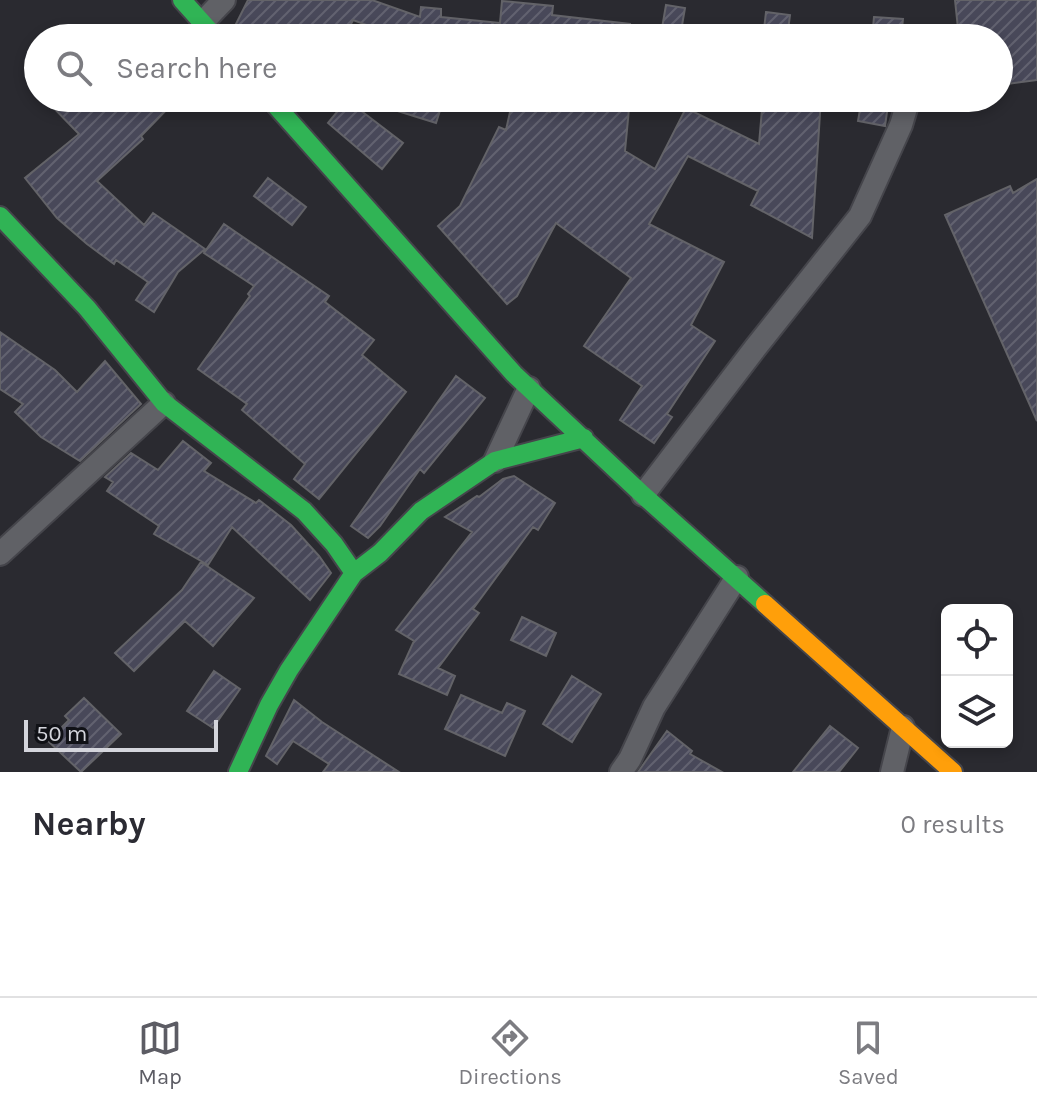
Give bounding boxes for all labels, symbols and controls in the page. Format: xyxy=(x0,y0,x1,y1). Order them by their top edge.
search box xyxy=(24,24,1013,112)
icon: search xyxy=(52,46,96,90)
text: Search here xyxy=(116,50,277,86)
map controls xyxy=(941,604,1013,748)
button: locate xyxy=(941,604,1013,676)
button: layers xyxy=(941,676,1013,748)
scale bar xyxy=(24,716,218,752)
text: 50 m xyxy=(36,721,87,747)
text: Nearby xyxy=(32,804,146,844)
text: 0 results xyxy=(901,809,1005,840)
tab: Map xyxy=(138,1016,182,1090)
tab: Directions xyxy=(458,1016,562,1090)
tab: Saved xyxy=(838,1016,899,1090)

